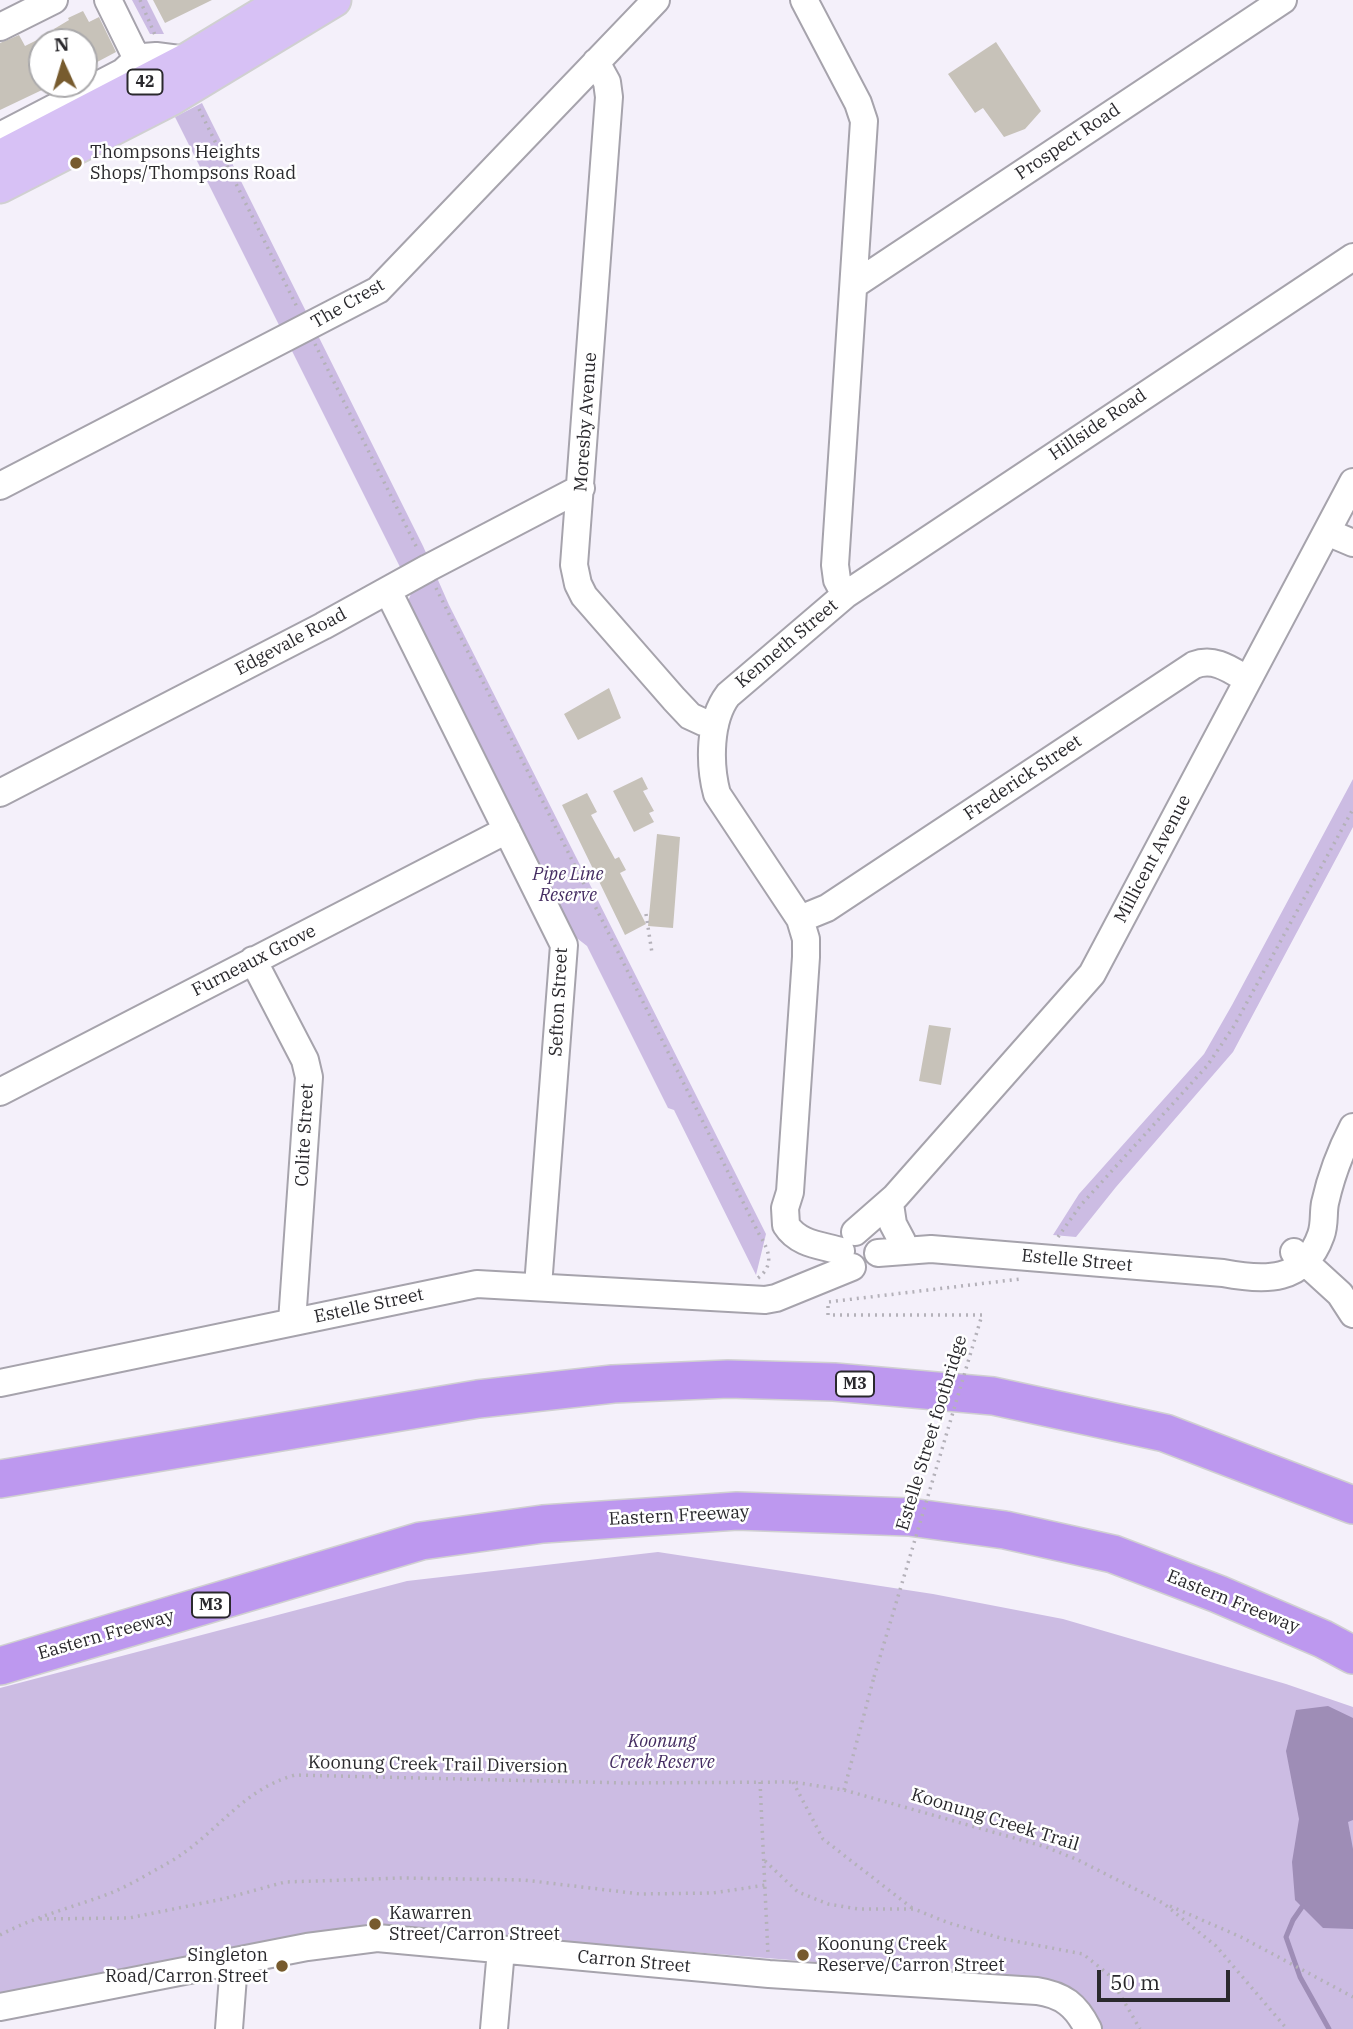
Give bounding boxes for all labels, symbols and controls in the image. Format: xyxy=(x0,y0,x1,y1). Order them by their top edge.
north arrow xyxy=(28,28,98,98)
text: N xyxy=(53,32,70,57)
road number: 42 xyxy=(128,69,162,94)
street label: Prospect Road xyxy=(1012,99,1124,185)
place label: Thompsons Heights Shops/Thompsons Road xyxy=(90,142,296,184)
marker: Thompsons Heights Shops/Thompsons Road xyxy=(68,155,84,171)
street label: The Crest xyxy=(308,274,388,334)
street label: Moresby Avenue xyxy=(570,351,602,493)
street label: Hillside Road xyxy=(1045,385,1151,465)
street label: Kenneth Street xyxy=(731,595,843,693)
street label: Edgevale Road xyxy=(232,604,350,680)
street label: Frederick Street xyxy=(960,731,1086,825)
street label: Millicent Avenue xyxy=(1110,791,1196,927)
park label: Pipe Line Reserve xyxy=(533,864,603,906)
street label: Furneaux Grove xyxy=(188,920,320,1002)
street label: Sefton Street xyxy=(545,947,573,1057)
street label: Colite Street xyxy=(292,1083,318,1187)
street label: Estelle Street xyxy=(1021,1245,1133,1277)
street label: Estelle Street xyxy=(312,1284,426,1328)
street label: Estelle Street footbridge xyxy=(892,1333,972,1533)
road number: M3 xyxy=(836,1372,874,1396)
street label: Eastern Freeway xyxy=(608,1502,750,1530)
street label: Eastern Freeway xyxy=(1164,1566,1302,1638)
road number: M3 xyxy=(192,1592,230,1618)
street label: Eastern Freeway xyxy=(35,1605,177,1665)
park label: Koonung Creek Reserve xyxy=(609,1731,715,1774)
street label: Koonung Creek Trail Diversion xyxy=(308,1752,568,1778)
street label: Koonung Creek Trail xyxy=(908,1784,1082,1856)
place label: Kawarren Street/Carron Street xyxy=(389,1903,560,1946)
marker: Kawarren Street/Carron Street xyxy=(367,1916,383,1932)
place label: Koonung Creek Reserve/Carron Street xyxy=(817,1934,1005,1976)
place label: Singleton Road/Carron Street xyxy=(105,1945,268,1988)
street label: Carron Street xyxy=(576,1946,692,1978)
marker: Koonung Creek Reserve/Carron Street xyxy=(795,1947,811,1963)
scale bar xyxy=(1101,1955,1234,1999)
marker: Singleton Road/Carron Street xyxy=(274,1958,290,1974)
text: 50 m xyxy=(1110,1968,1160,1996)

